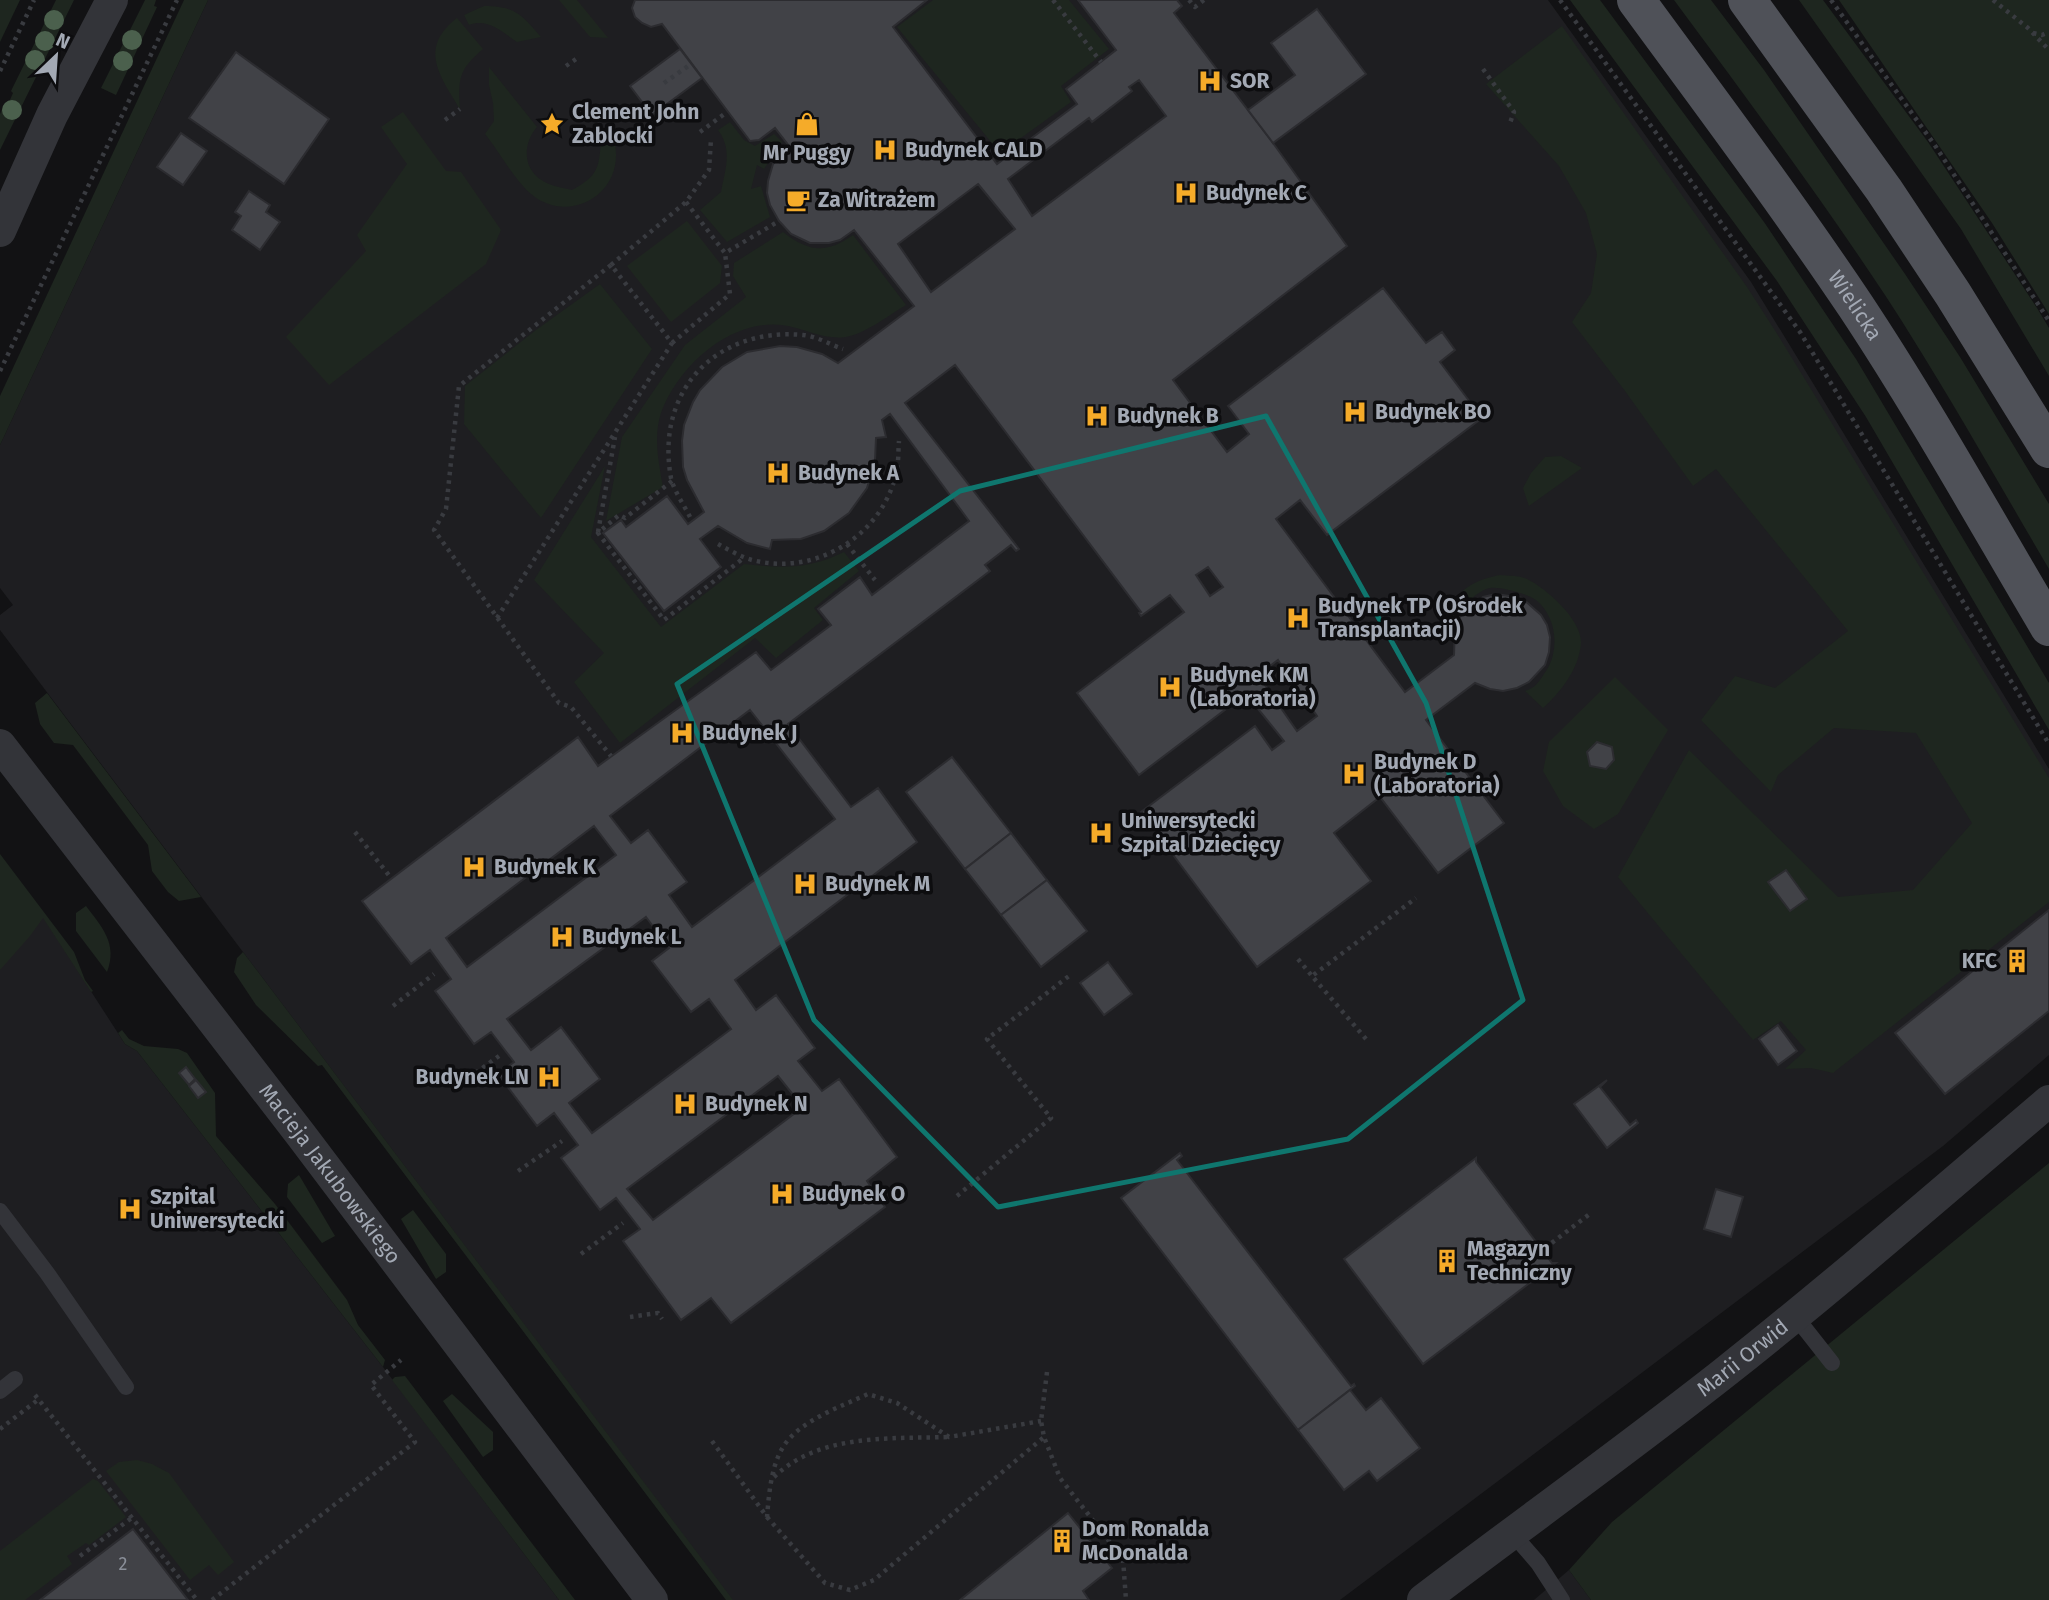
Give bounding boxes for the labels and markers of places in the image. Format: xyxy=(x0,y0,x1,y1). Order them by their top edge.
hospital icon: SOR xyxy=(1196,67,1224,95)
place label: SOR xyxy=(1230,68,1271,94)
place label: Clement John Zablocki xyxy=(572,99,699,149)
place icon: Clement John Zablocki xyxy=(538,110,566,138)
shop icon: Mr Puggy xyxy=(793,110,821,138)
hospital icon: Budynek CALD xyxy=(871,136,899,164)
place label: Budynek CALD xyxy=(905,137,1043,163)
place label: Mr Puggy xyxy=(763,140,851,166)
hospital icon: Budynek C xyxy=(1172,179,1200,207)
place label: Budynek C xyxy=(1206,180,1307,206)
cafe icon: Za Witrażem xyxy=(784,186,812,214)
place label: Za Witrażem xyxy=(818,187,935,213)
hospital icon: Budynek BO xyxy=(1341,398,1369,426)
place label: Budynek BO xyxy=(1375,399,1491,425)
hospital icon: Budynek B xyxy=(1083,402,1111,430)
place label: Budynek B xyxy=(1117,403,1219,429)
hospital icon: Budynek A xyxy=(764,459,792,487)
place label: Budynek A xyxy=(798,460,900,486)
place label: Budynek TP (Ośrodek Transplantacji) xyxy=(1318,593,1523,643)
hospital icon: Budynek TP (Ośrodek Transplantacji) xyxy=(1284,604,1312,632)
place label: Budynek KM (Laboratoria) xyxy=(1190,662,1316,712)
hospital icon: Budynek KM (Laboratoria) xyxy=(1156,673,1184,701)
hospital icon: Budynek J xyxy=(668,719,696,747)
place label: Budynek J xyxy=(702,720,797,746)
place label: Budynek D (Laboratoria) xyxy=(1374,749,1500,799)
hospital icon: Budynek D (Laboratoria) xyxy=(1340,760,1368,788)
place label: Uniwersytecki Szpital Dziecięcy xyxy=(1121,808,1281,858)
hospital icon: Uniwersytecki Szpital Dziecięcy xyxy=(1087,819,1115,847)
hospital icon: Budynek K xyxy=(460,853,488,881)
place label: Budynek K xyxy=(494,854,597,880)
hospital icon: Budynek M xyxy=(791,870,819,898)
place label: Budynek M xyxy=(825,871,930,897)
hospital icon: Budynek L xyxy=(548,923,576,951)
place label: Budynek L xyxy=(582,924,682,950)
building icon: KFC xyxy=(2003,947,2031,975)
place label: KFC xyxy=(1962,948,1997,974)
hospital icon: Budynek LN xyxy=(535,1063,563,1091)
place label: Budynek LN xyxy=(416,1064,529,1090)
hospital icon: Budynek N xyxy=(671,1090,699,1118)
place label: Budynek N xyxy=(705,1091,808,1117)
hospital icon: Budynek O xyxy=(768,1180,796,1208)
place label: Budynek O xyxy=(802,1181,905,1207)
place label: Szpital Uniwersytecki xyxy=(150,1184,285,1234)
hospital icon: Szpital Uniwersytecki xyxy=(116,1195,144,1223)
place label: Magazyn Techniczny xyxy=(1467,1236,1572,1286)
building icon: Magazyn Techniczny xyxy=(1433,1247,1461,1275)
place label: Dom Ronalda McDonalda xyxy=(1082,1516,1209,1566)
building icon: Dom Ronalda McDonalda xyxy=(1048,1527,1076,1555)

